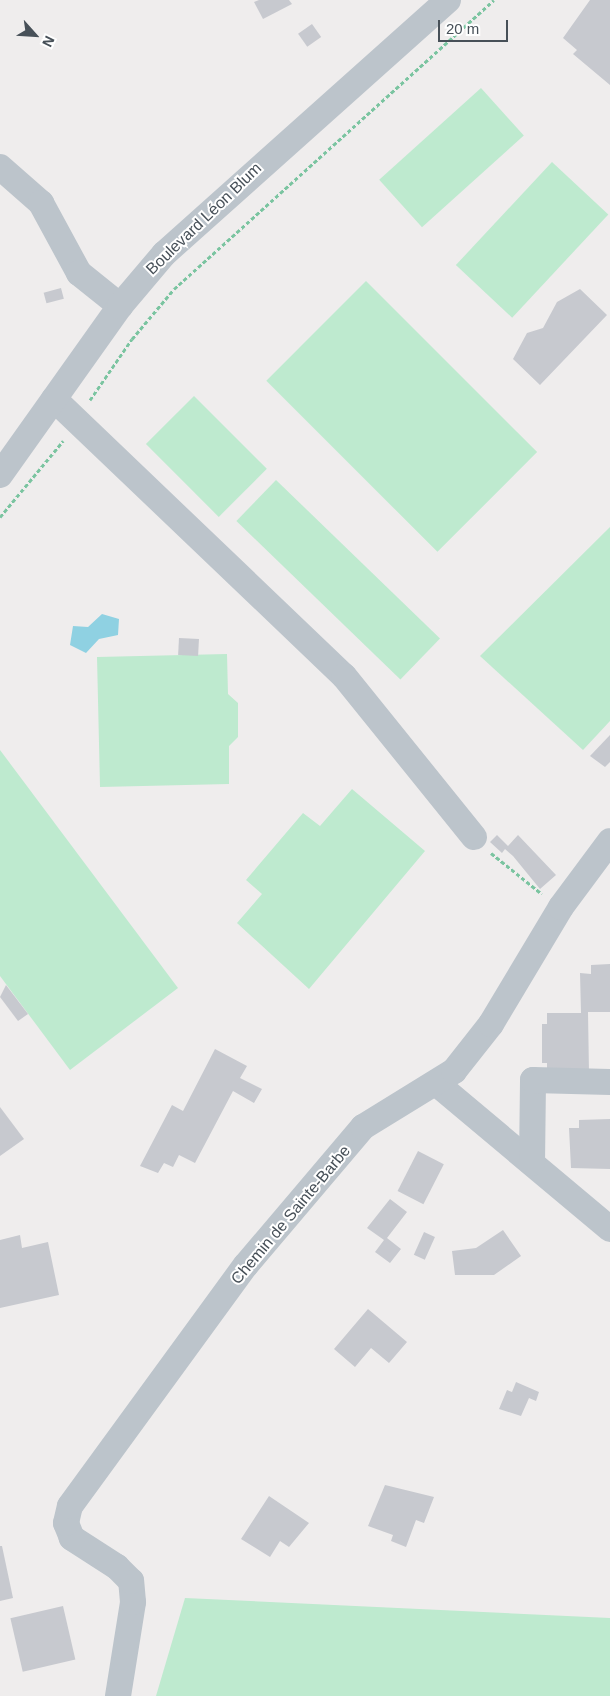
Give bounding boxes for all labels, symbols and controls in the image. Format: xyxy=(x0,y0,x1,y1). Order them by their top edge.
north arrow xyxy=(10,10,60,60)
scale bar xyxy=(440,10,510,42)
text: 20 m xyxy=(446,20,479,37)
text: N xyxy=(39,34,58,50)
street label: Boulevard Léon Blum xyxy=(142,159,266,279)
street label: Chemin de Sainte-Barbe xyxy=(227,1142,355,1288)

